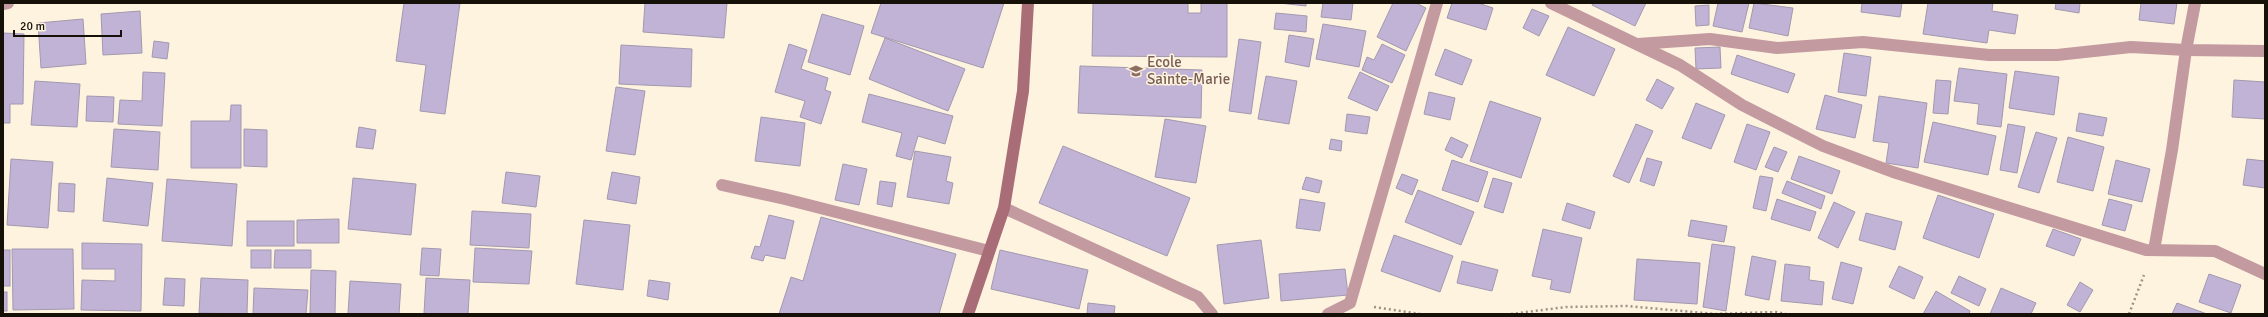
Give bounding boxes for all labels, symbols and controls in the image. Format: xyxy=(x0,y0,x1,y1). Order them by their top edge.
scale bar xyxy=(14,12,121,38)
text: 20 m xyxy=(20,19,45,34)
place label: Ecole Sainte-Marie xyxy=(1147,53,1230,88)
school or university icon: Ecole Sainte-Marie xyxy=(1128,63,1144,79)

